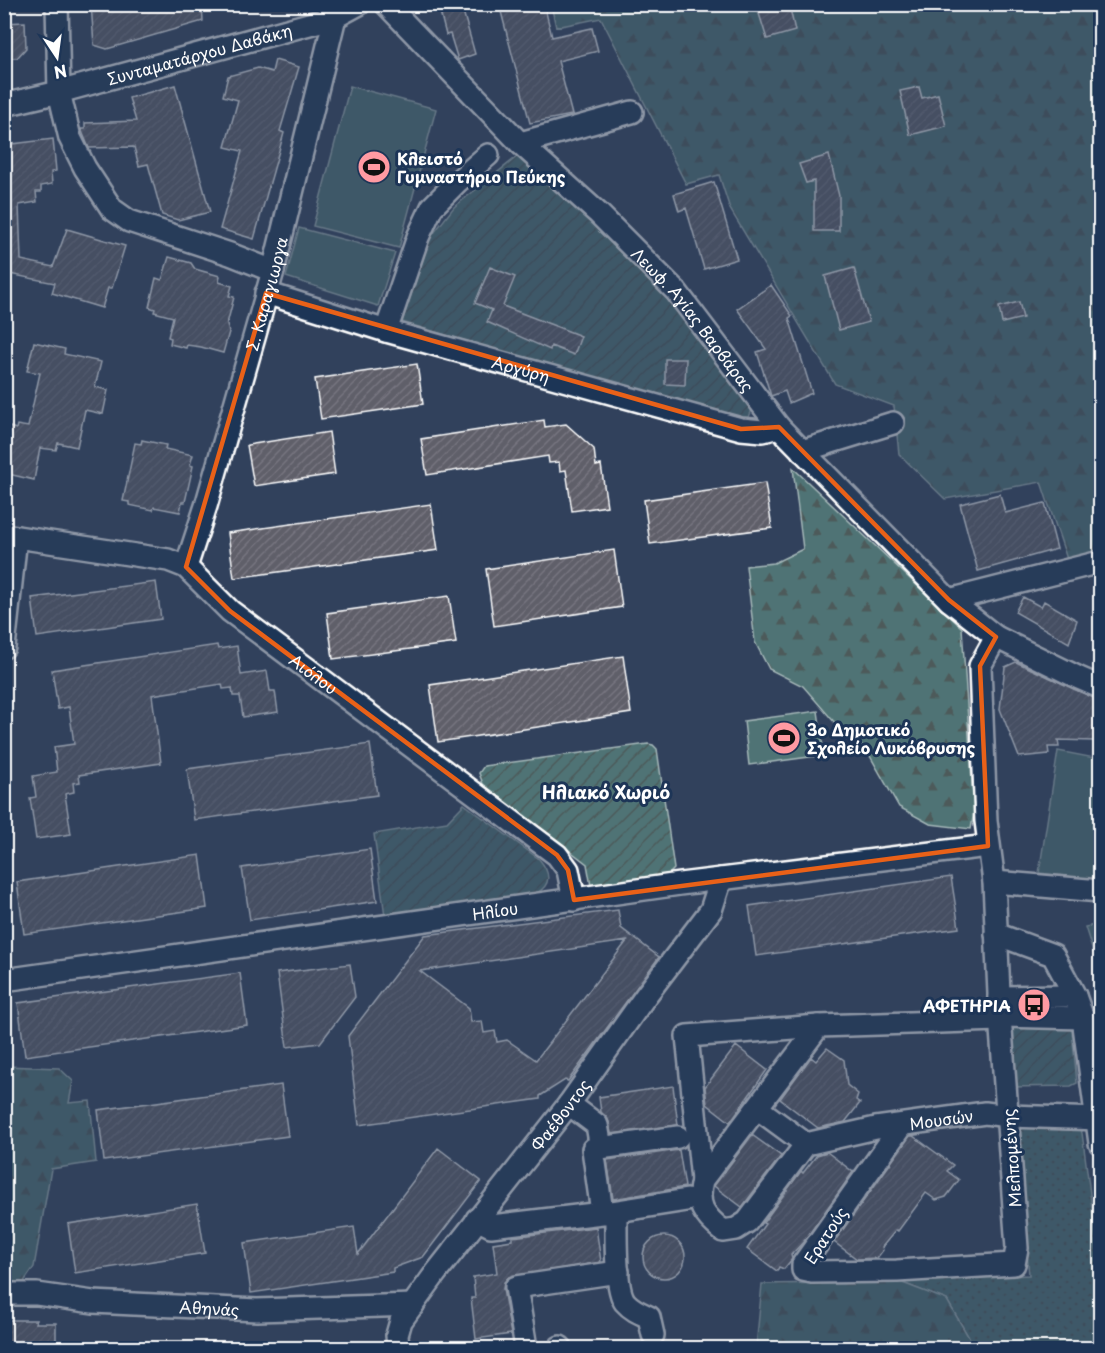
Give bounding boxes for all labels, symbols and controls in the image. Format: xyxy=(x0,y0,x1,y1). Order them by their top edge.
street label: Συνταματάρχου Δαβάκη xyxy=(104,17,295,90)
north arrow xyxy=(27,27,87,87)
text: N xyxy=(52,59,69,86)
place label: Κλειστό Γυμναστήριο Πεύκης xyxy=(397,146,566,188)
sports icon: Κλειστό Γυμναστήριο Πεύκης xyxy=(356,149,392,185)
street label: Σ. Καραγιωργα xyxy=(239,234,293,353)
street label: Λεωφ. Αγίας Βαρβάρας xyxy=(627,242,760,397)
street label: Αργύρη xyxy=(489,349,553,388)
street label: Αιόλου xyxy=(285,648,343,699)
place label: 3ο Δημοτικό Σχολείο Λυκόβρυσης xyxy=(807,717,976,759)
sports icon: 3ο Δημοτικό Σχολείο Λυκόβρυσης xyxy=(766,720,802,756)
district label: Ηλιακό Χωριό xyxy=(542,778,670,805)
street label: Ηλίου xyxy=(471,895,519,925)
bus stop icon: ΑΦΕΤΗΡΙΑ xyxy=(1016,987,1052,1023)
place label: ΑΦΕΤΗΡΙΑ xyxy=(923,993,1011,1017)
street label: Φαέθοντος xyxy=(524,1074,595,1156)
street label: Μουσών xyxy=(908,1103,975,1135)
street label: Μελπομένης xyxy=(996,1108,1026,1208)
street label: Ερατούς xyxy=(798,1202,852,1268)
street label: Αθηνάς xyxy=(179,1294,240,1321)

